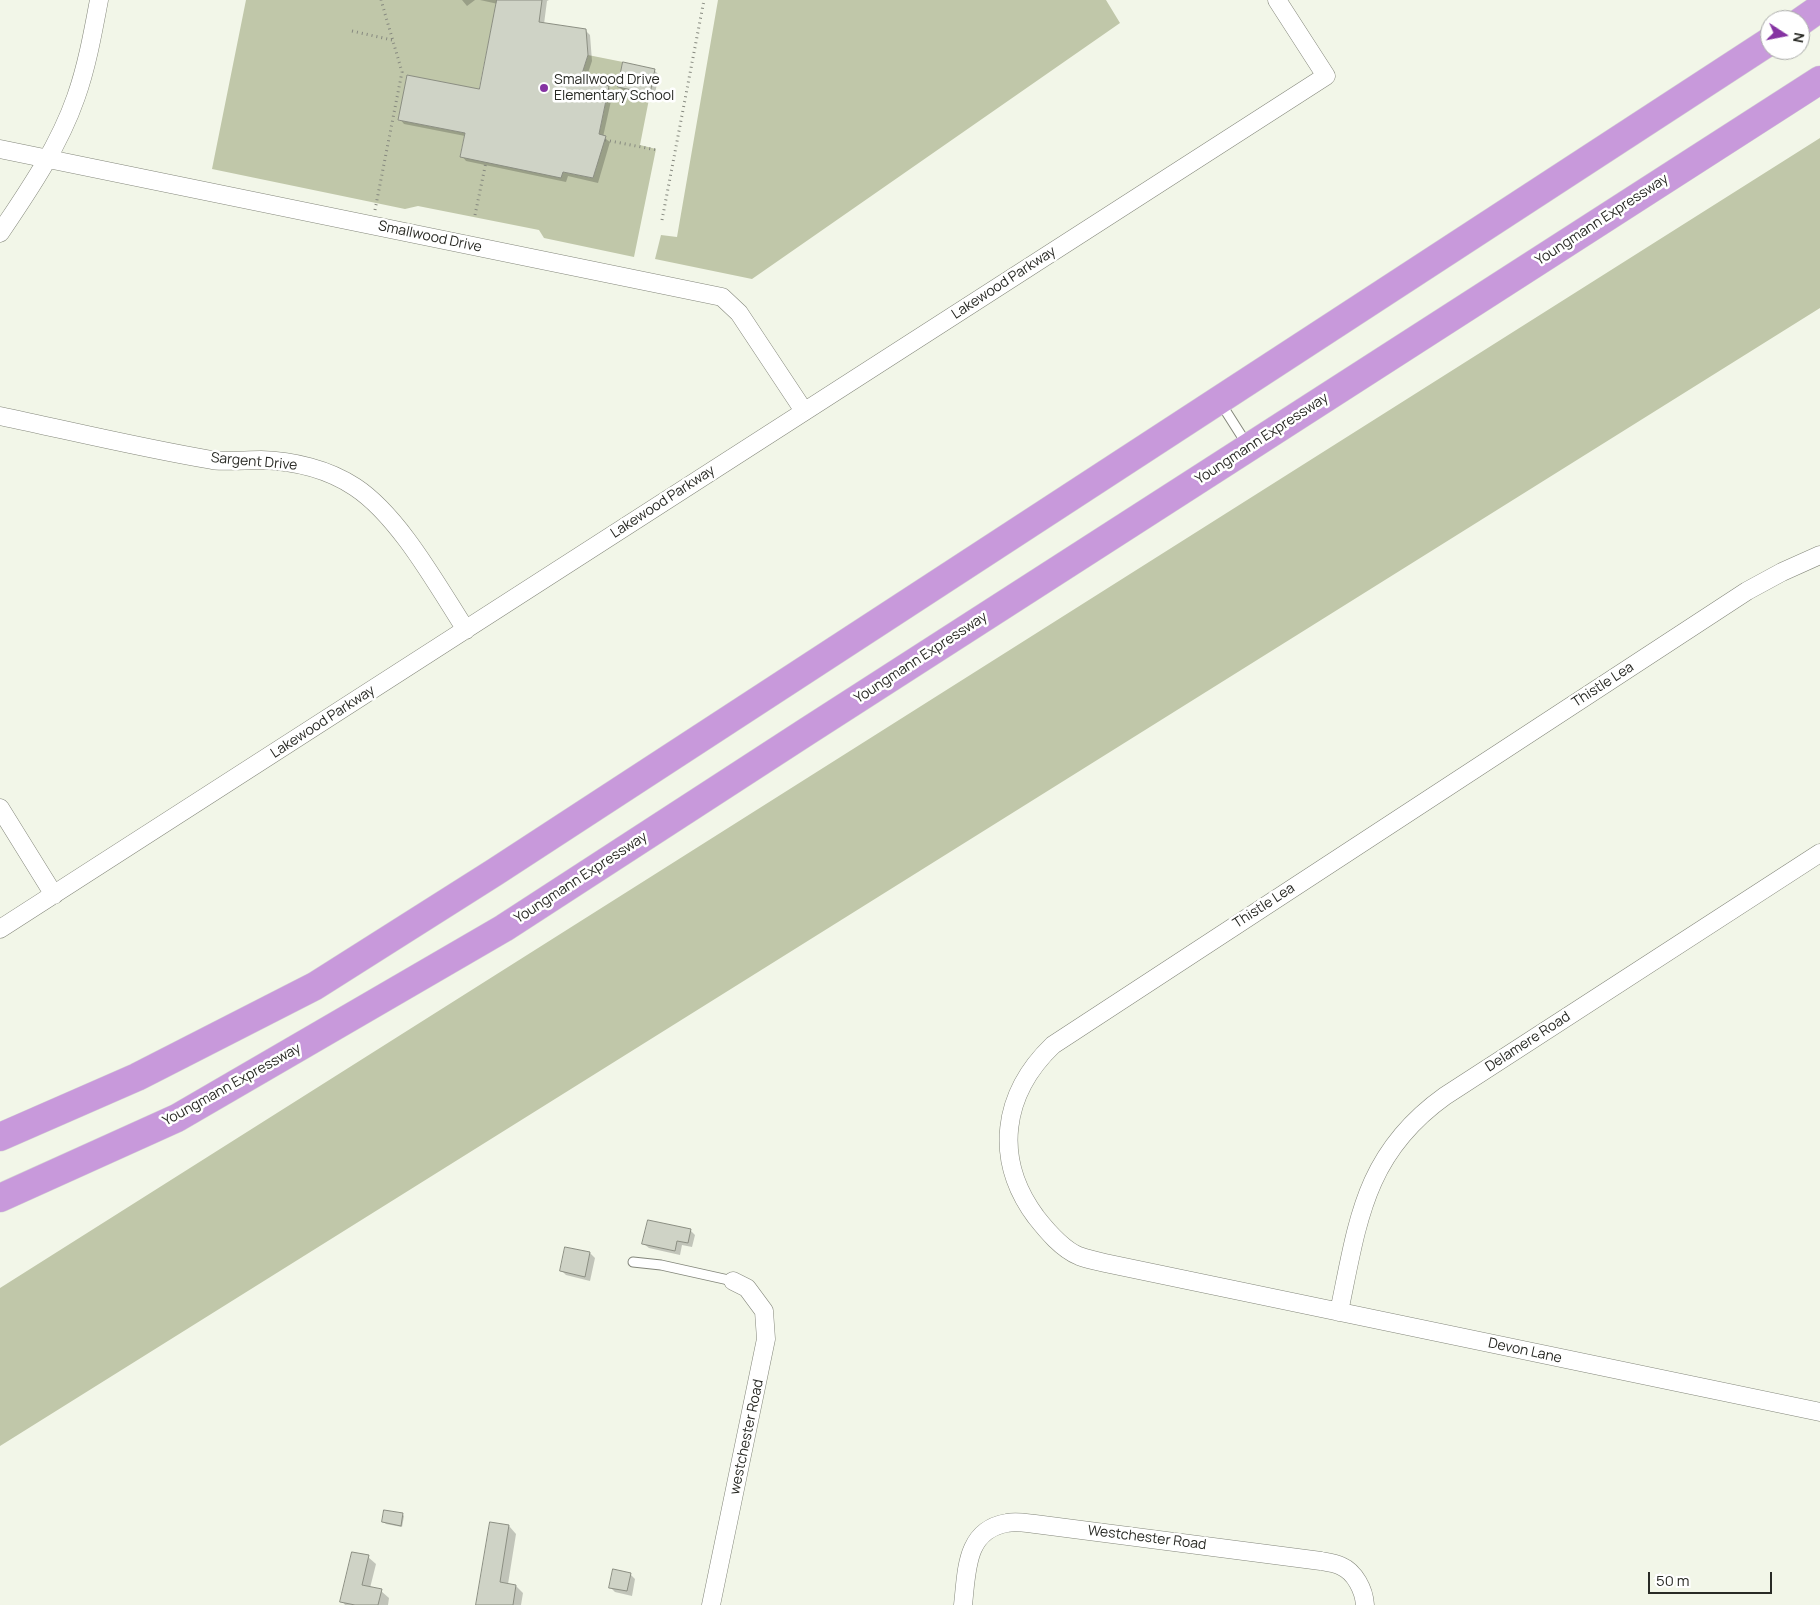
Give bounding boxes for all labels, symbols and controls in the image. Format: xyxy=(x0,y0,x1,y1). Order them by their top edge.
north arrow xyxy=(1760,10,1810,60)
text: N xyxy=(1789,31,1810,45)
place label: Smallwood Drive Elementary School xyxy=(554,72,674,104)
marker: Smallwood Drive Elementary School xyxy=(538,82,550,94)
street label: Youngmann Expressway xyxy=(1532,171,1672,269)
street label: Smallwood Drive xyxy=(377,218,483,256)
street label: Lakewood Parkway xyxy=(949,243,1059,323)
street label: Youngmann Expressway xyxy=(1192,390,1332,488)
street label: Sargent Drive xyxy=(210,450,298,474)
street label: Lakewood Parkway xyxy=(608,462,718,542)
street label: Youngmann Expressway xyxy=(851,609,991,707)
street label: Thistle Lea xyxy=(1569,659,1637,711)
street label: Lakewood Parkway xyxy=(268,682,378,762)
street label: Youngmann Expressway xyxy=(511,829,651,927)
street label: Thistle Lea xyxy=(1230,880,1298,932)
street label: Delamere Road xyxy=(1482,1008,1574,1076)
street label: Youngmann Expressway xyxy=(160,1040,304,1130)
street label: Devon Lane xyxy=(1487,1335,1563,1367)
street label: westchester Road xyxy=(727,1378,767,1496)
street label: Westchester Road xyxy=(1087,1522,1207,1554)
scale bar xyxy=(1650,1562,1774,1594)
text: 50 m xyxy=(1656,1570,1690,1591)

